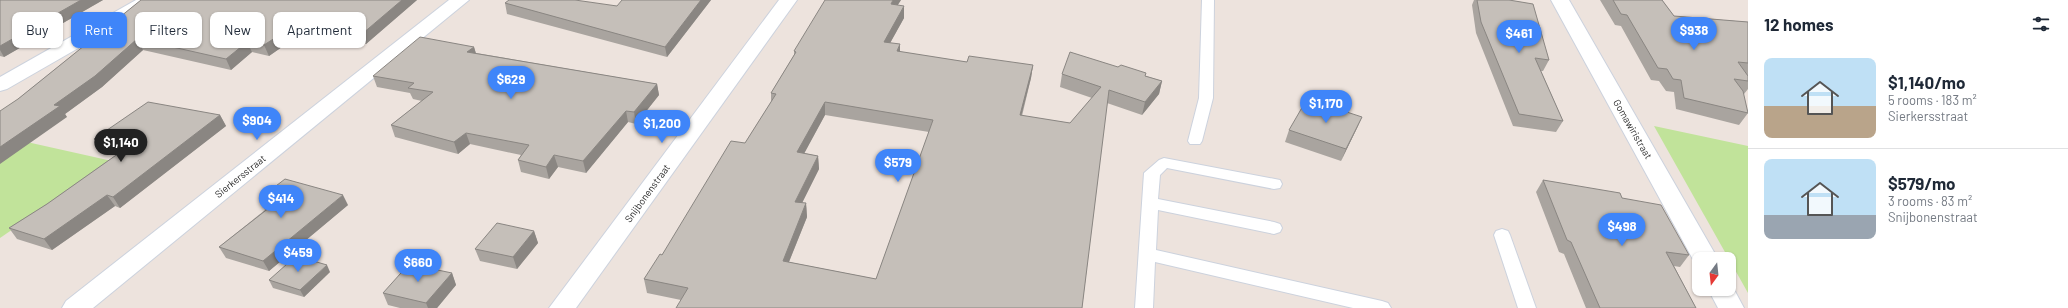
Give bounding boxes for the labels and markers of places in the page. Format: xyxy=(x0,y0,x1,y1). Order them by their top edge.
pin: $938 xyxy=(1670,17,1718,51)
pin: $461 xyxy=(1495,20,1543,54)
pin: $629 xyxy=(487,66,535,100)
pin: $1,170 xyxy=(1293,90,1359,124)
pin: $904 xyxy=(233,107,281,141)
pin: $1,200 xyxy=(629,110,695,144)
pin: $1,140 xyxy=(88,129,154,163)
pin: $579 xyxy=(874,149,922,183)
pin: $414 xyxy=(257,185,305,219)
pin: $498 xyxy=(1598,213,1646,247)
pin: $459 xyxy=(274,239,322,273)
pin: $660 xyxy=(394,249,442,283)

